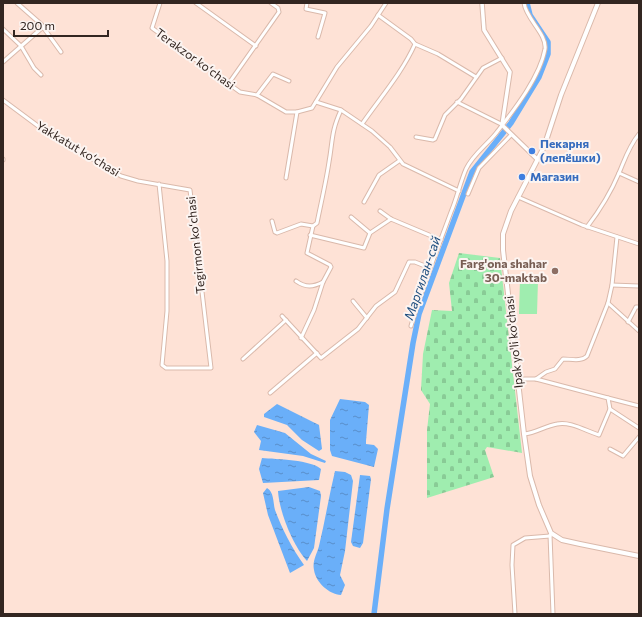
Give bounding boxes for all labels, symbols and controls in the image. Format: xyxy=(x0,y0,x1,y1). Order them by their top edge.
scale bar xyxy=(14,12,108,38)
text: 200 m xyxy=(20,18,55,32)
street label: Terakzor koʻchasi xyxy=(153,25,238,92)
street label: Yakkatut koʻchasi xyxy=(34,118,123,179)
place label: Пекарня (лепёшки) xyxy=(540,136,601,164)
marker: Пекарня (лепёшки) xyxy=(527,146,537,156)
place label: Магазин xyxy=(530,169,579,183)
marker: Магазин xyxy=(517,172,527,182)
street label: Tegirmon koʻchasi xyxy=(183,196,207,295)
water label: Маргилан-сай xyxy=(400,233,444,322)
place label: Farg'ona shahar 30-maktab xyxy=(460,256,547,284)
marker: Farg'ona shahar 30-maktab xyxy=(550,266,560,276)
street label: Ipak yo'li ko'chasi xyxy=(501,295,525,389)

